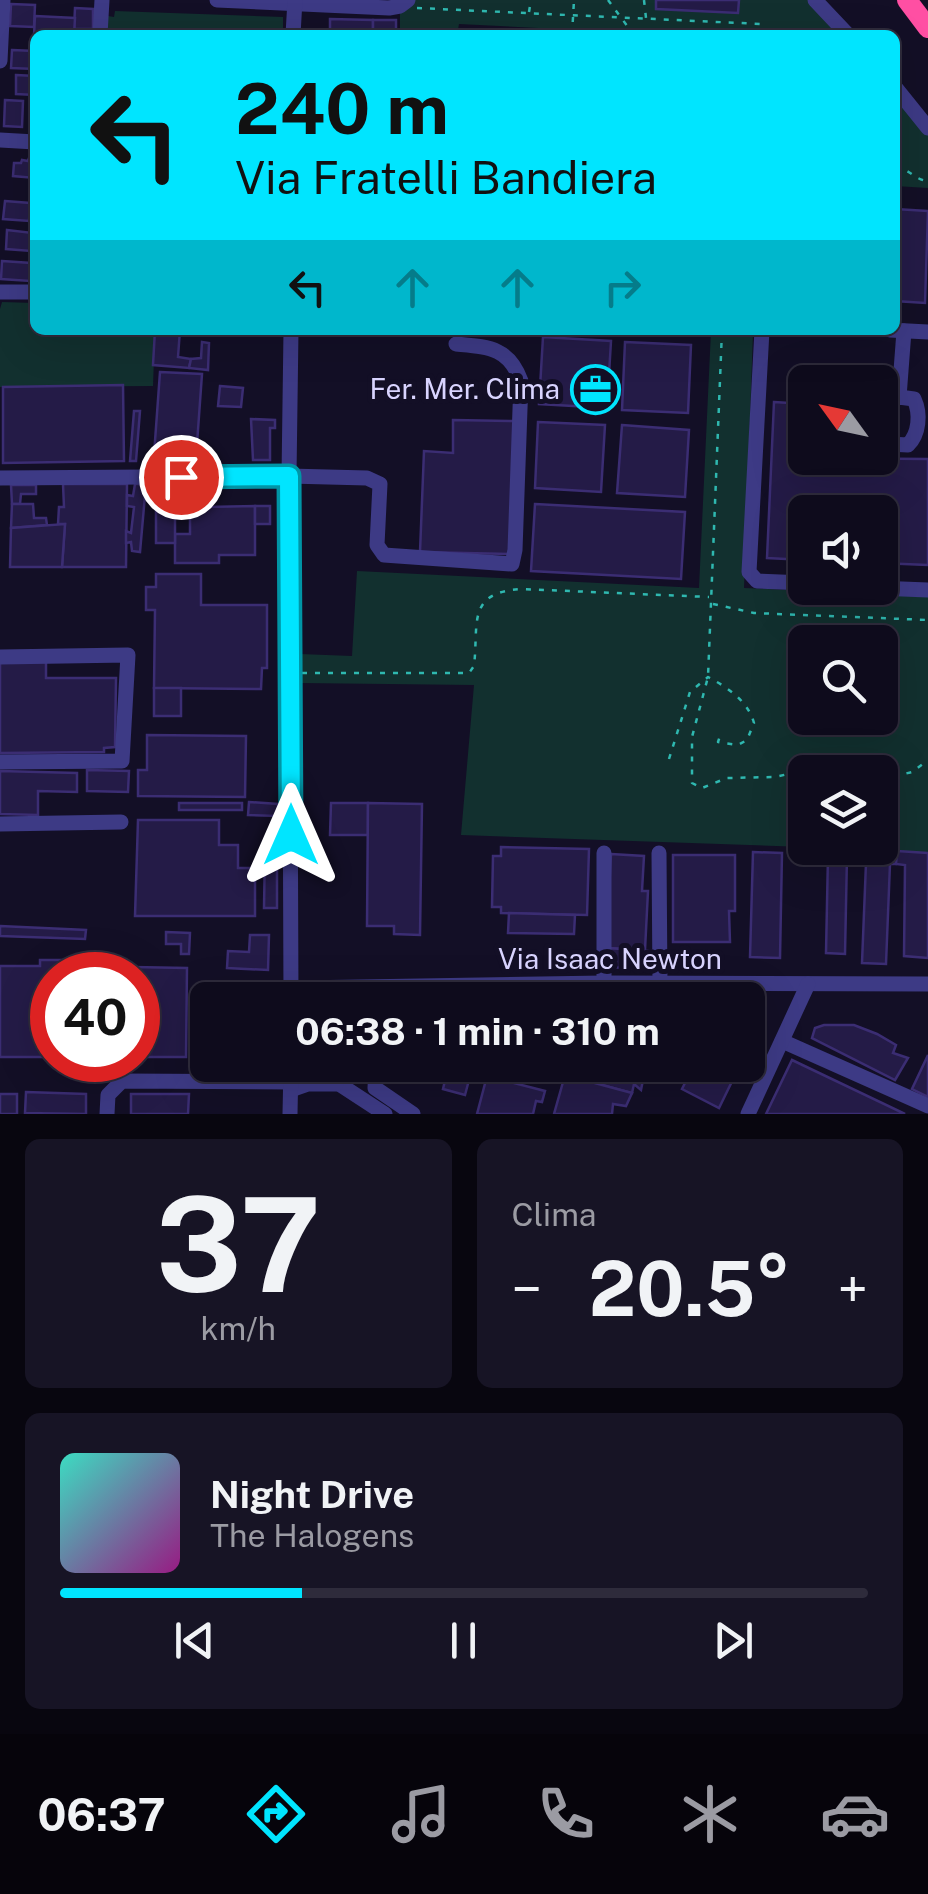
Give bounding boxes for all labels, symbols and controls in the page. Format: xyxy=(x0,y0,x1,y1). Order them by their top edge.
text: 240 m xyxy=(235,67,449,150)
icon: left xyxy=(70,70,200,200)
text: Via Fratelli Bandiera xyxy=(235,151,657,204)
icon: left xyxy=(280,260,335,315)
icon: ahead xyxy=(385,260,440,315)
icon: ahead xyxy=(490,260,545,315)
icon: right xyxy=(595,260,650,315)
office icon: Fer. Mer. Clima xyxy=(569,363,621,415)
north arrow xyxy=(788,365,898,475)
map controls xyxy=(788,365,898,865)
place label: Fer. Mer. Clima xyxy=(369,372,560,405)
pin xyxy=(139,435,224,520)
icon: arrive xyxy=(154,450,209,505)
button: sound xyxy=(788,495,898,605)
button: search xyxy=(788,625,898,735)
button: layers xyxy=(788,755,898,865)
position arrow xyxy=(239,783,343,887)
street label: Via Isaac Newton xyxy=(498,942,722,975)
speed limit sign: 40 xyxy=(30,952,160,1082)
text: 06:38 · 1 min · 310 m xyxy=(295,1009,660,1054)
text: 37 xyxy=(155,1169,321,1321)
text: Clima xyxy=(512,1196,597,1233)
text: 20.5° xyxy=(589,1245,791,1333)
text: − xyxy=(512,1257,542,1321)
text: + xyxy=(837,1257,868,1321)
text: km/h xyxy=(201,1310,276,1347)
text: Night Drive xyxy=(210,1472,414,1517)
text: The Halogens xyxy=(210,1517,414,1554)
icon: previous xyxy=(167,1613,222,1668)
icon: pause xyxy=(436,1613,491,1668)
icon: next xyxy=(706,1613,761,1668)
icon: directions xyxy=(241,1779,311,1849)
icon: music xyxy=(386,1779,456,1849)
icon: phone xyxy=(531,1779,601,1849)
icon: climate xyxy=(675,1779,745,1849)
icon: car xyxy=(820,1779,890,1849)
text: 06:37 xyxy=(37,1788,166,1841)

